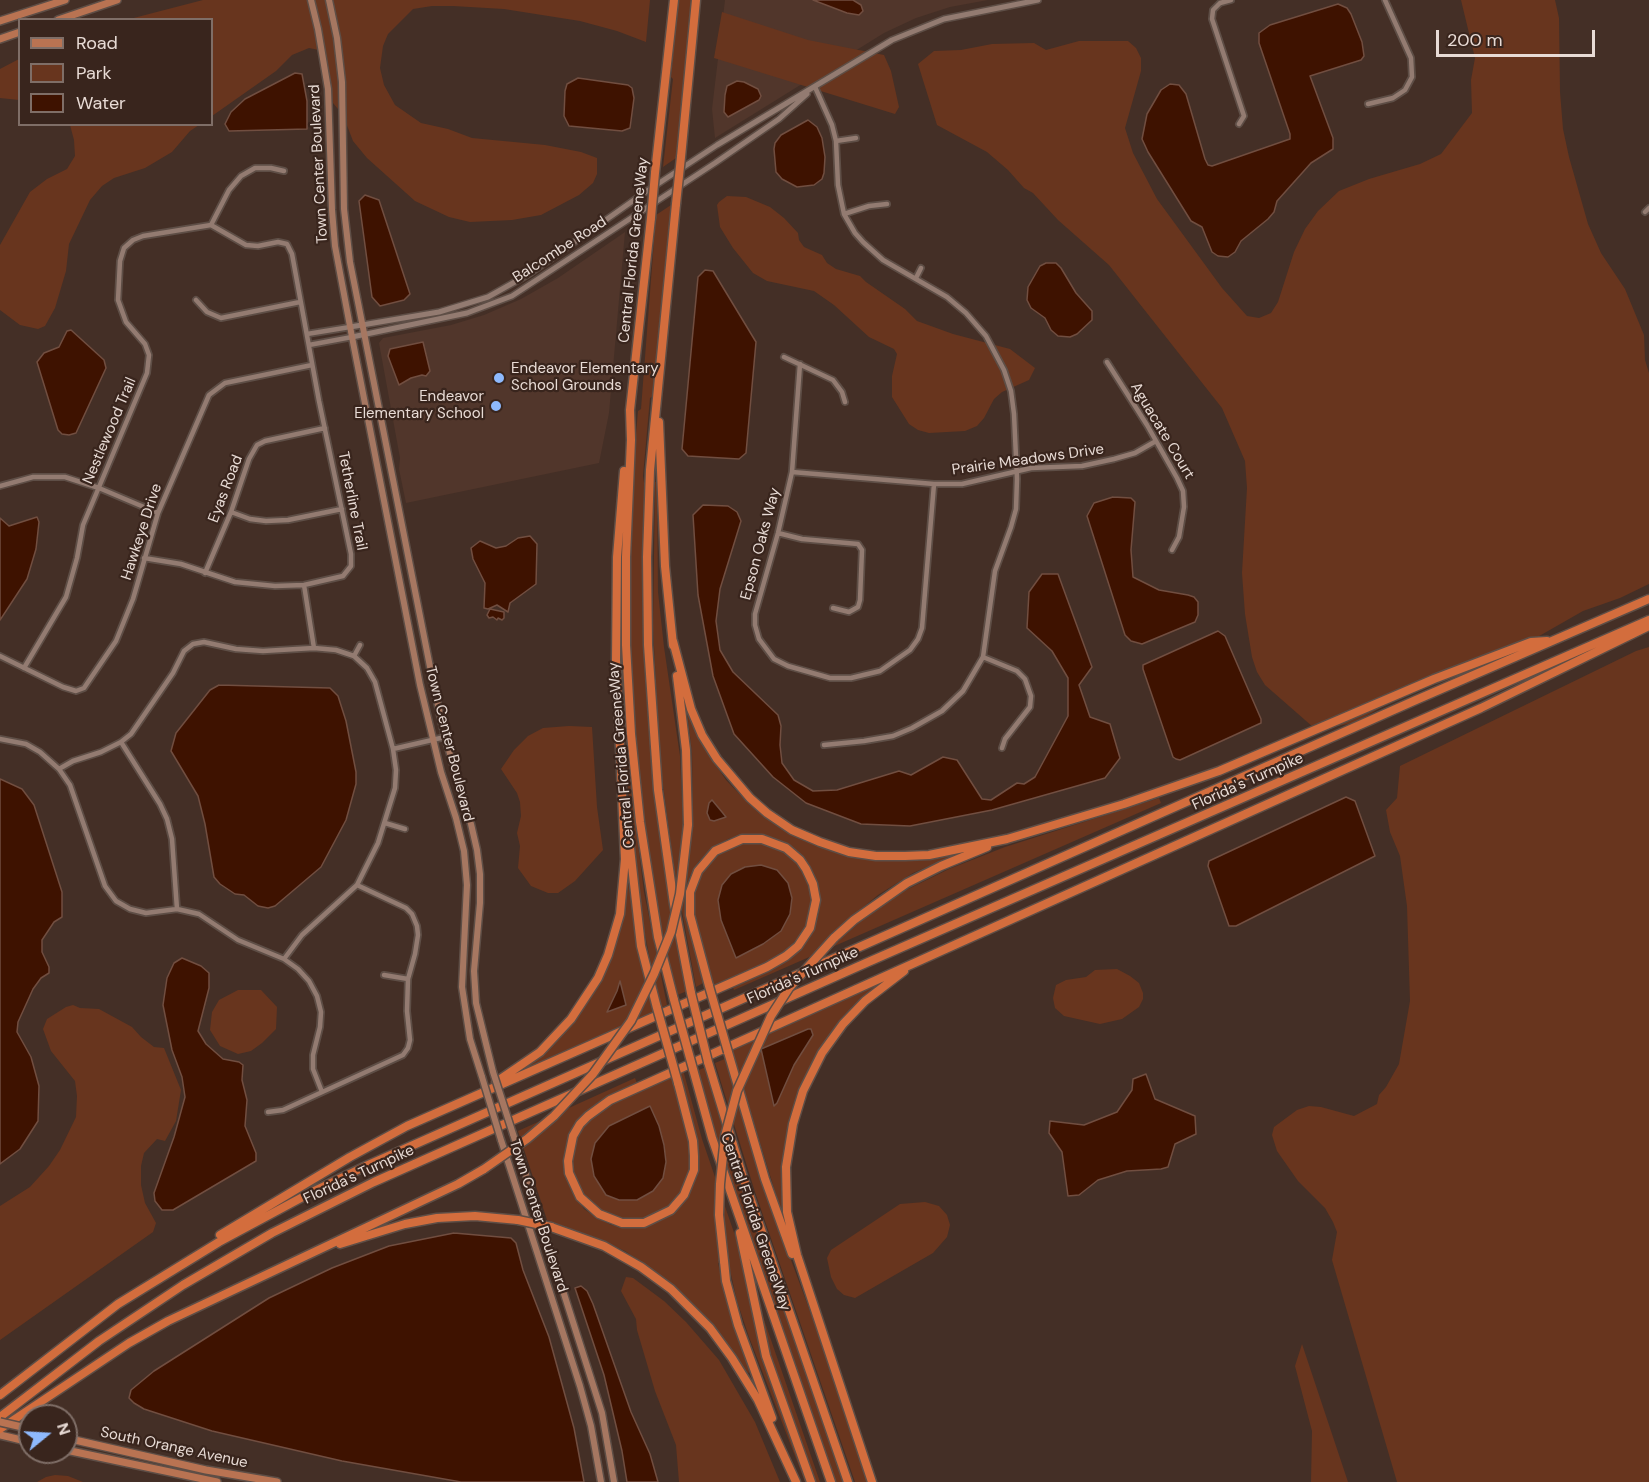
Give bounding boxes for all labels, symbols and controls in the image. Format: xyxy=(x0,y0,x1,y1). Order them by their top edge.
legend xyxy=(18,18,213,126)
scale bar xyxy=(1439,18,1598,56)
text: 200 m xyxy=(1447,28,1503,52)
text: Road xyxy=(76,31,118,55)
text: Park xyxy=(76,61,112,85)
street label: Town Center Boulevard xyxy=(306,84,332,244)
text: Water xyxy=(76,91,126,115)
street label: Central Florida GreeneWay xyxy=(615,156,653,344)
street label: Balcombe Road xyxy=(510,213,610,287)
place label: Endeavor Elementary School Grounds xyxy=(511,360,659,395)
marker: Endeavor Elementary School Grounds xyxy=(492,371,506,385)
street label: Nestlewood Trail xyxy=(79,375,141,487)
street label: Aguacate Court xyxy=(1126,379,1198,483)
place label: Endeavor Elementary School xyxy=(354,388,484,423)
marker: Endeavor Elementary School xyxy=(489,399,503,413)
street label: Prairie Meadows Drive xyxy=(951,440,1105,480)
street label: Tetherline Trail xyxy=(334,450,370,552)
street label: Eyas Road xyxy=(205,453,247,525)
street label: Hawkeye Drive xyxy=(118,481,166,583)
street label: Epson Oaks Way xyxy=(737,486,785,602)
street label: Central Florida GreeneWay xyxy=(605,661,639,849)
street label: Town Center Boulevard xyxy=(421,664,477,824)
street label: Florida's Turnpike xyxy=(1190,749,1306,815)
street label: Florida's Turnpike xyxy=(745,943,861,1009)
street label: Central Florida GreeneWay xyxy=(716,1131,794,1313)
street label: Town Center Boulevard xyxy=(505,1137,571,1295)
street label: Florida's Turnpike xyxy=(301,1142,417,1208)
north arrow xyxy=(18,1404,78,1464)
text: N xyxy=(52,1420,75,1438)
street label: South Orange Avenue xyxy=(99,1424,249,1472)

